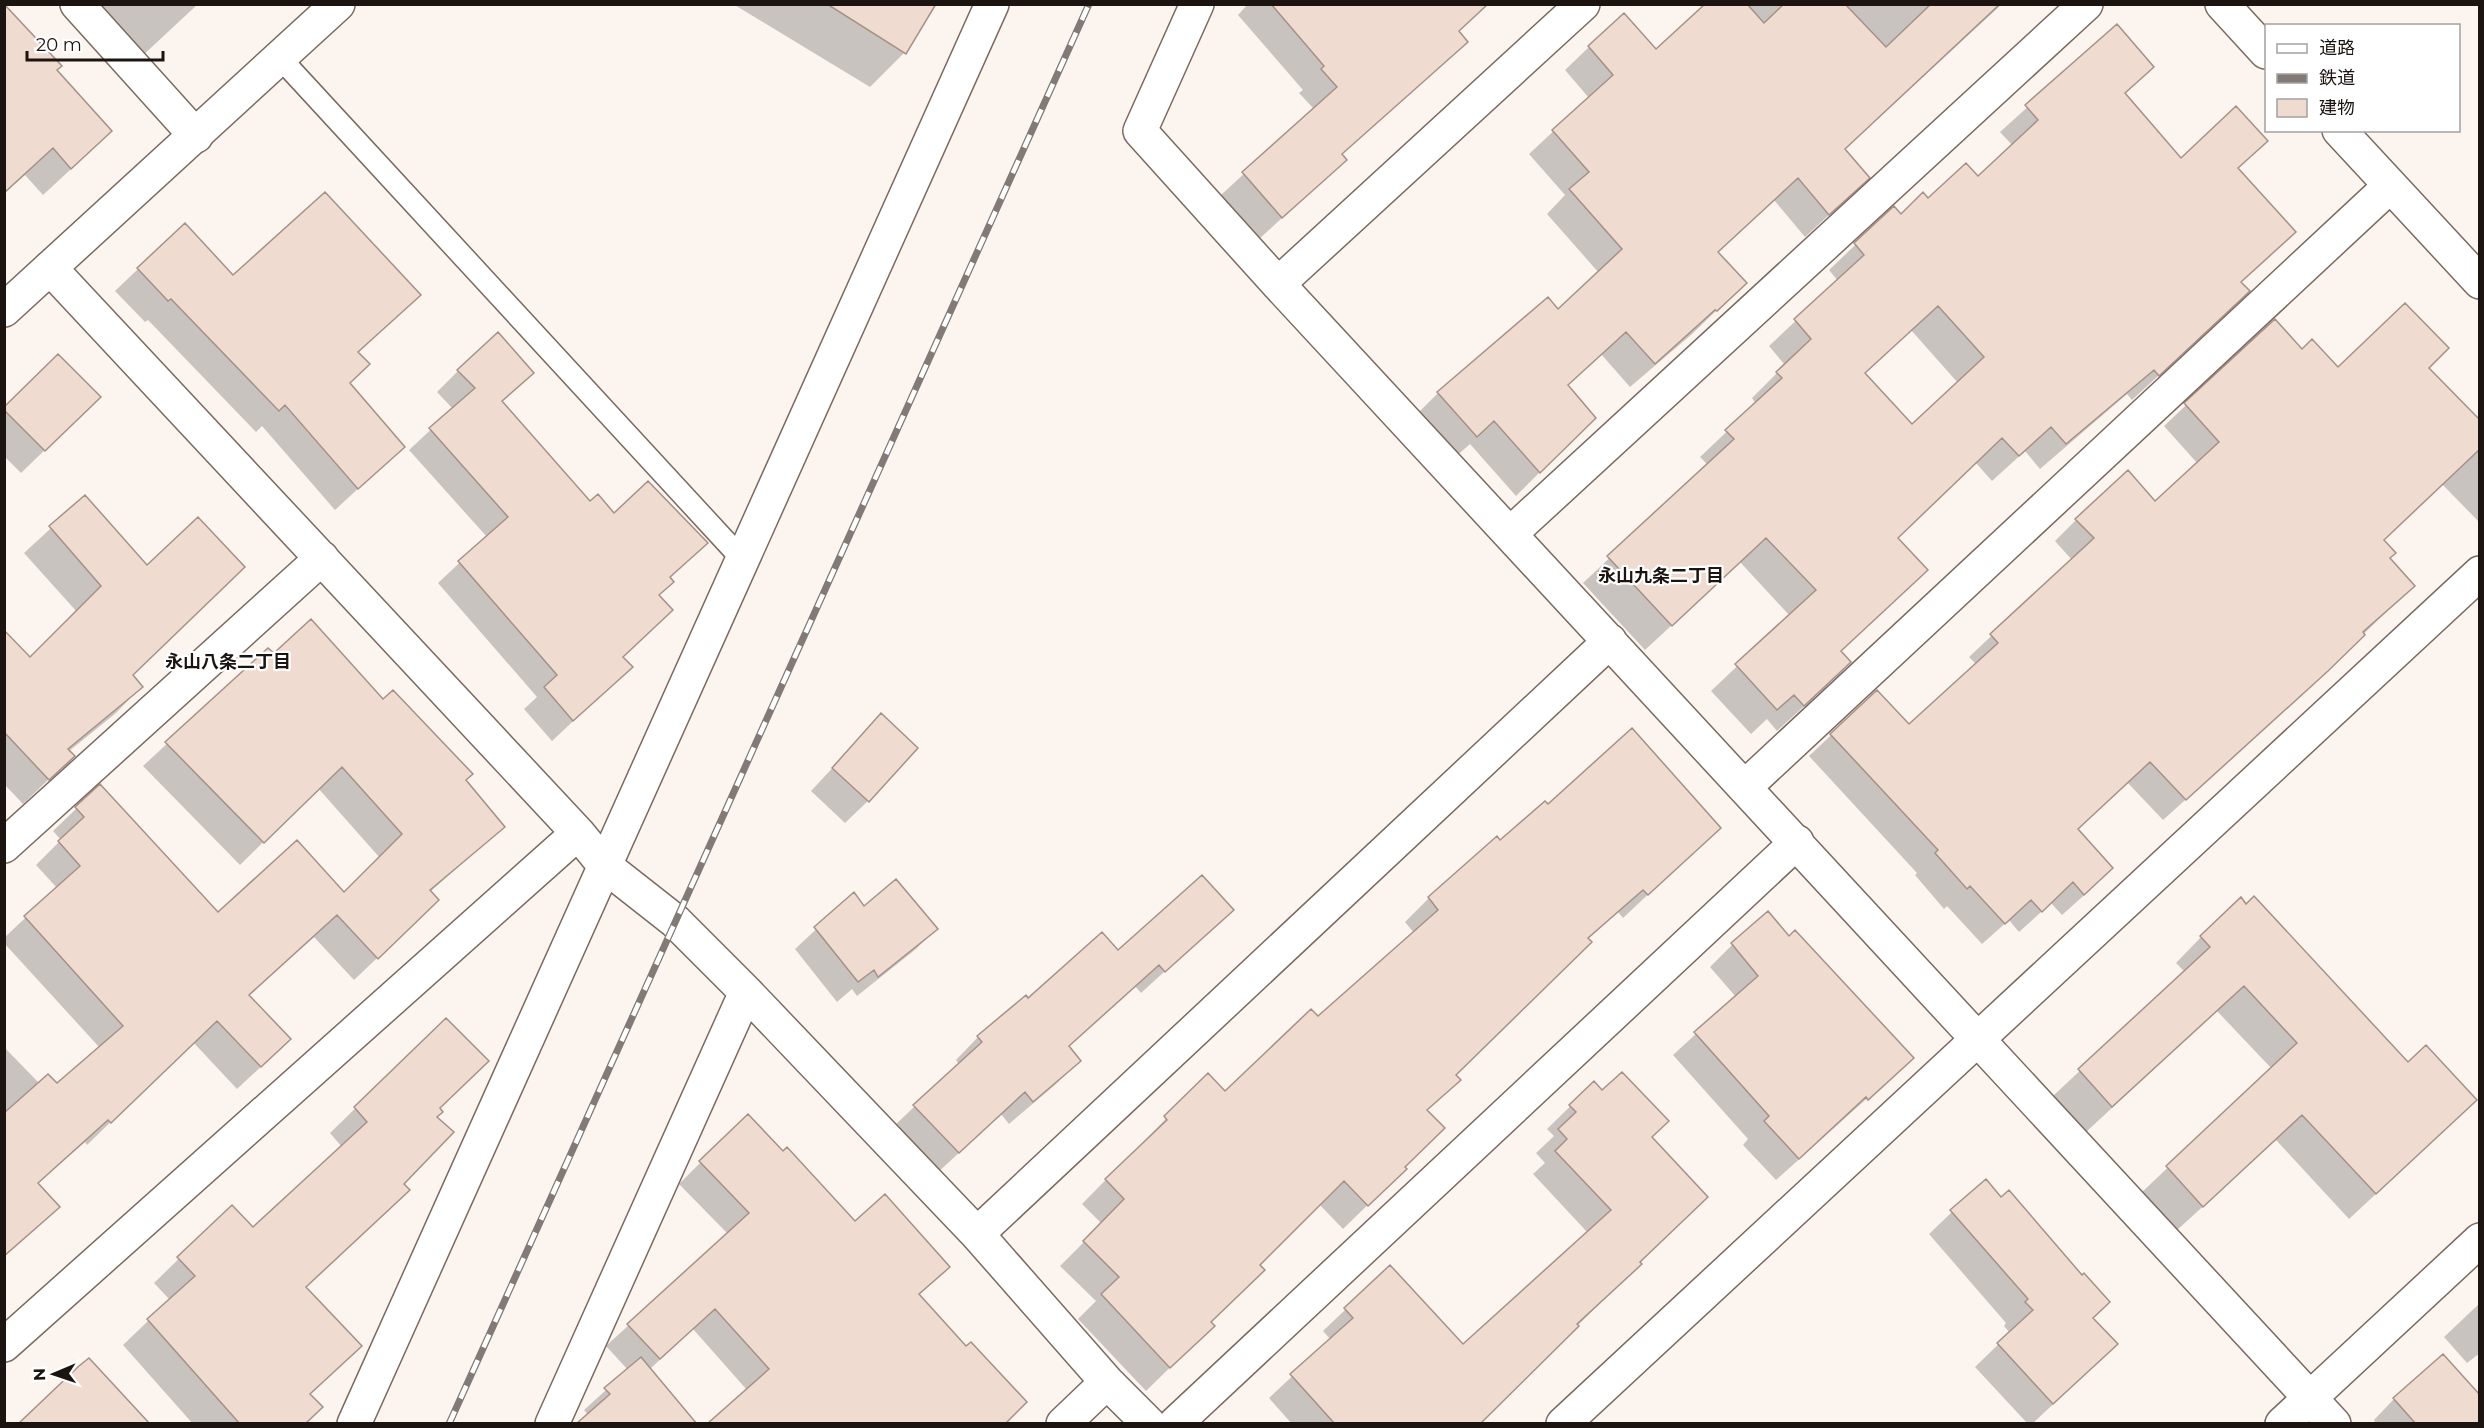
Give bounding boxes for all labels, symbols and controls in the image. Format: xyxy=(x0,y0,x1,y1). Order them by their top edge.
scale bar xyxy=(27,24,164,62)
legend xyxy=(2265,24,2460,132)
text: 20 m xyxy=(36,34,82,56)
text: 道路 xyxy=(2319,37,2355,59)
text: 鉄道 xyxy=(2319,67,2355,89)
text: 建物 xyxy=(2319,97,2355,119)
district label: 永山九条二丁目 xyxy=(1598,565,1724,587)
district label: 永山八条二丁目 xyxy=(165,651,291,673)
north arrow xyxy=(24,1344,84,1404)
text: N xyxy=(30,1368,49,1381)

